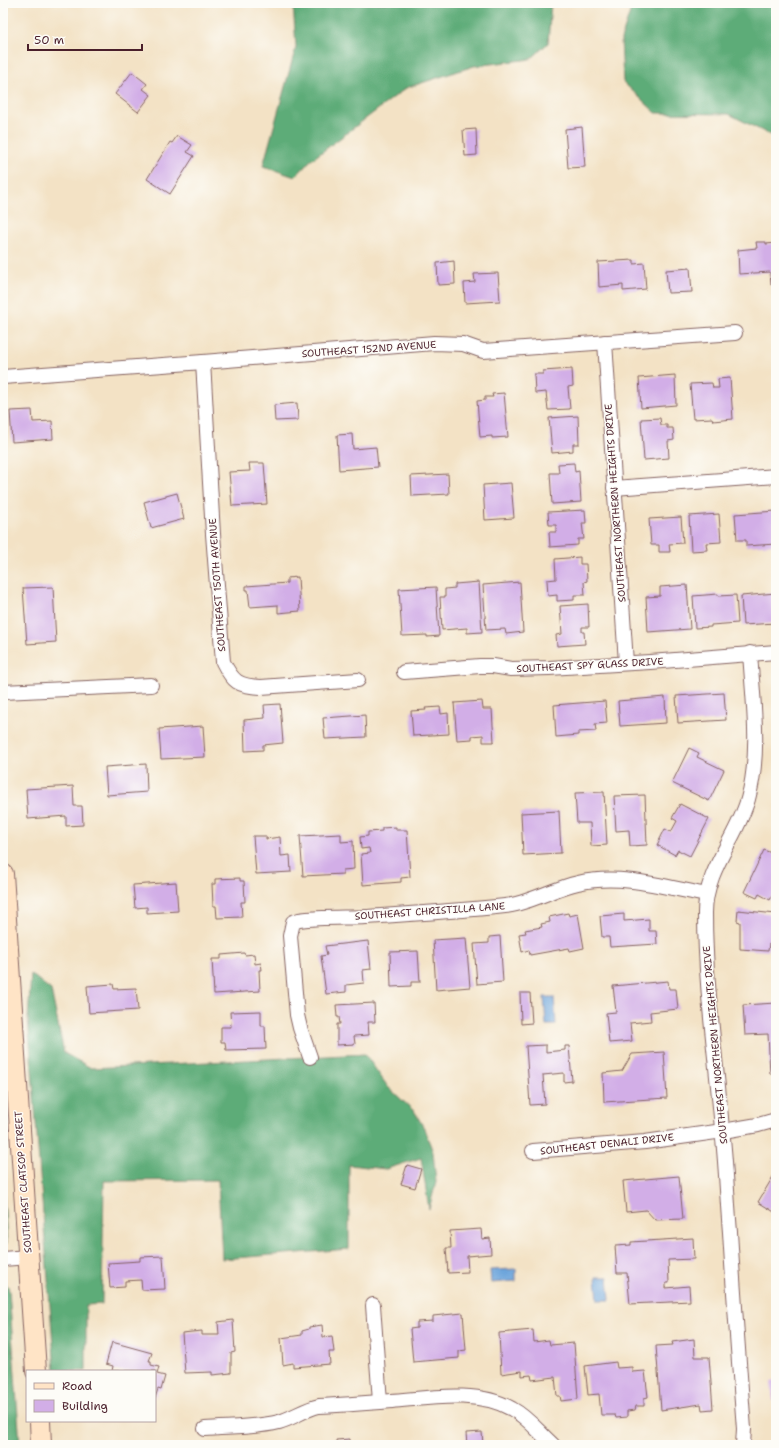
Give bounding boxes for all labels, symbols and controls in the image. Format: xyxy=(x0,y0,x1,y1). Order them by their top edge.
scale bar xyxy=(28,26,142,52)
text: 50 m xyxy=(34,32,64,48)
street label: SOUTHEAST 152ND AVENUE xyxy=(301,338,437,360)
street label: SOUTHEAST NORTHERN HEIGHTS DRIVE xyxy=(602,403,628,603)
street label: SOUTHEAST 150TH AVENUE xyxy=(206,518,228,652)
street label: SOUTHEAST SPY GLASS DRIVE xyxy=(516,655,664,675)
street label: SOUTHEAST CHRISTILLA LANE xyxy=(354,899,506,923)
street label: SOUTHEAST NORTHERN HEIGHTS DRIVE xyxy=(700,945,730,1145)
street label: SOUTHEAST CLATSOP STREET xyxy=(12,1111,34,1253)
street label: SOUTHEAST DENALI DRIVE xyxy=(539,1131,675,1157)
legend xyxy=(26,1370,156,1422)
text: Road xyxy=(62,1378,93,1394)
text: Building xyxy=(62,1398,108,1414)

